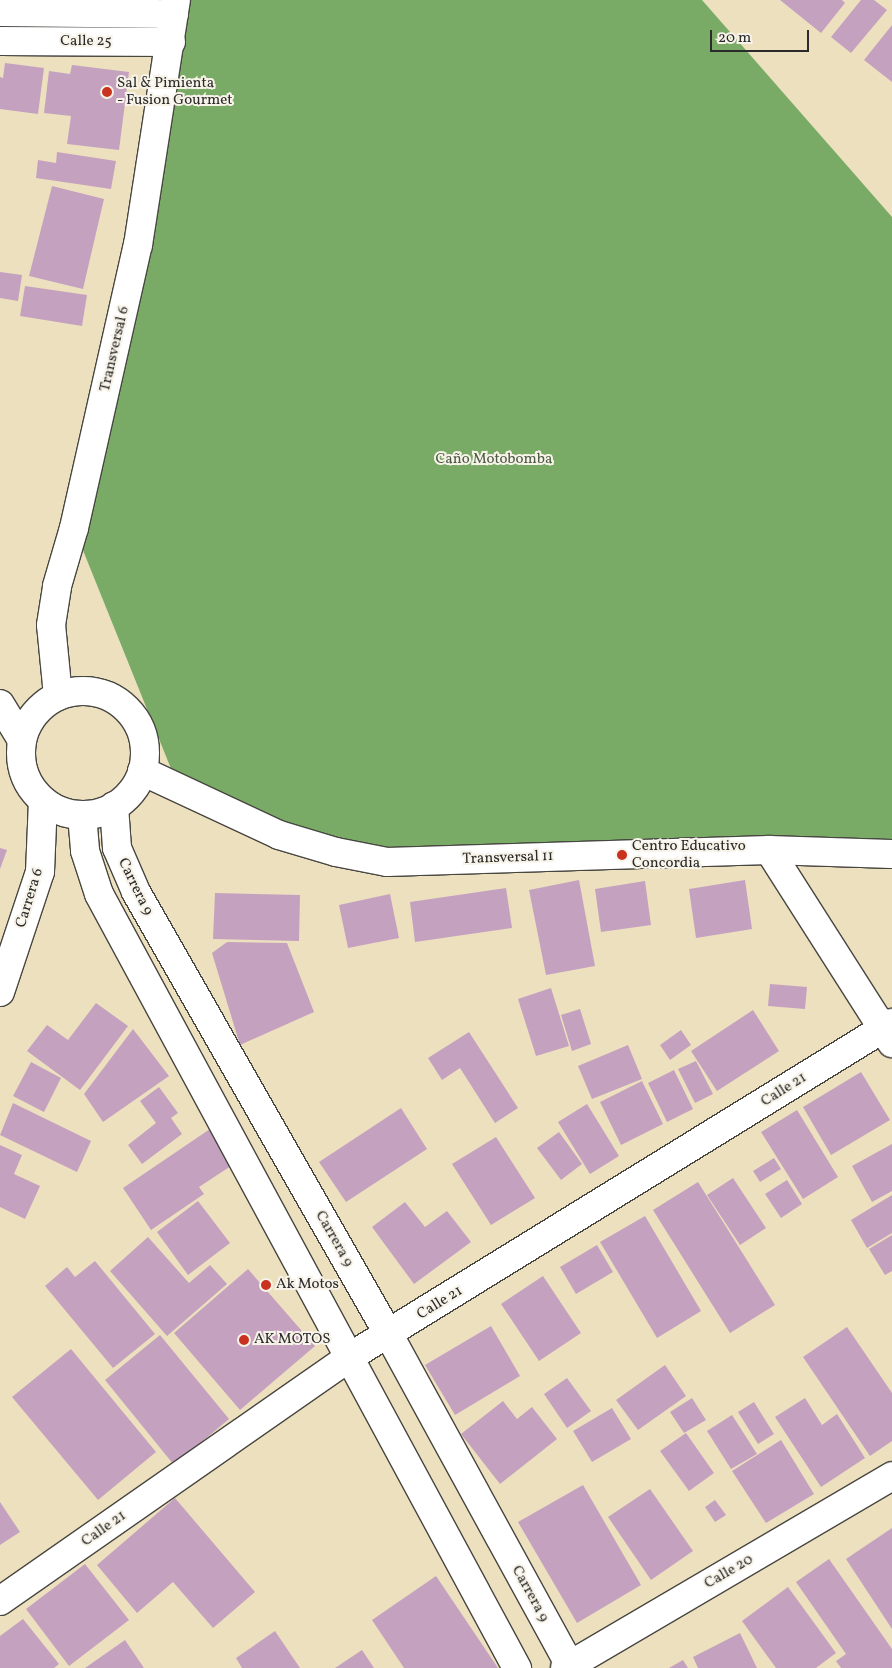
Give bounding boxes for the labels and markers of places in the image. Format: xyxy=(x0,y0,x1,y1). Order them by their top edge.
place label: Sal & Pimienta - Fusion Gourmet xyxy=(117,74,233,109)
marker: Sal & Pimienta - Fusion Gourmet xyxy=(101,86,113,98)
place label: Centro Educativo Concordia xyxy=(632,837,746,872)
marker: Centro Educativo Concordia xyxy=(616,849,628,861)
place label: Ak Motos xyxy=(276,1276,339,1294)
marker: Ak Motos xyxy=(260,1279,272,1291)
place label: AK MOTOS xyxy=(254,1331,330,1349)
marker: AK MOTOS xyxy=(238,1334,250,1346)

